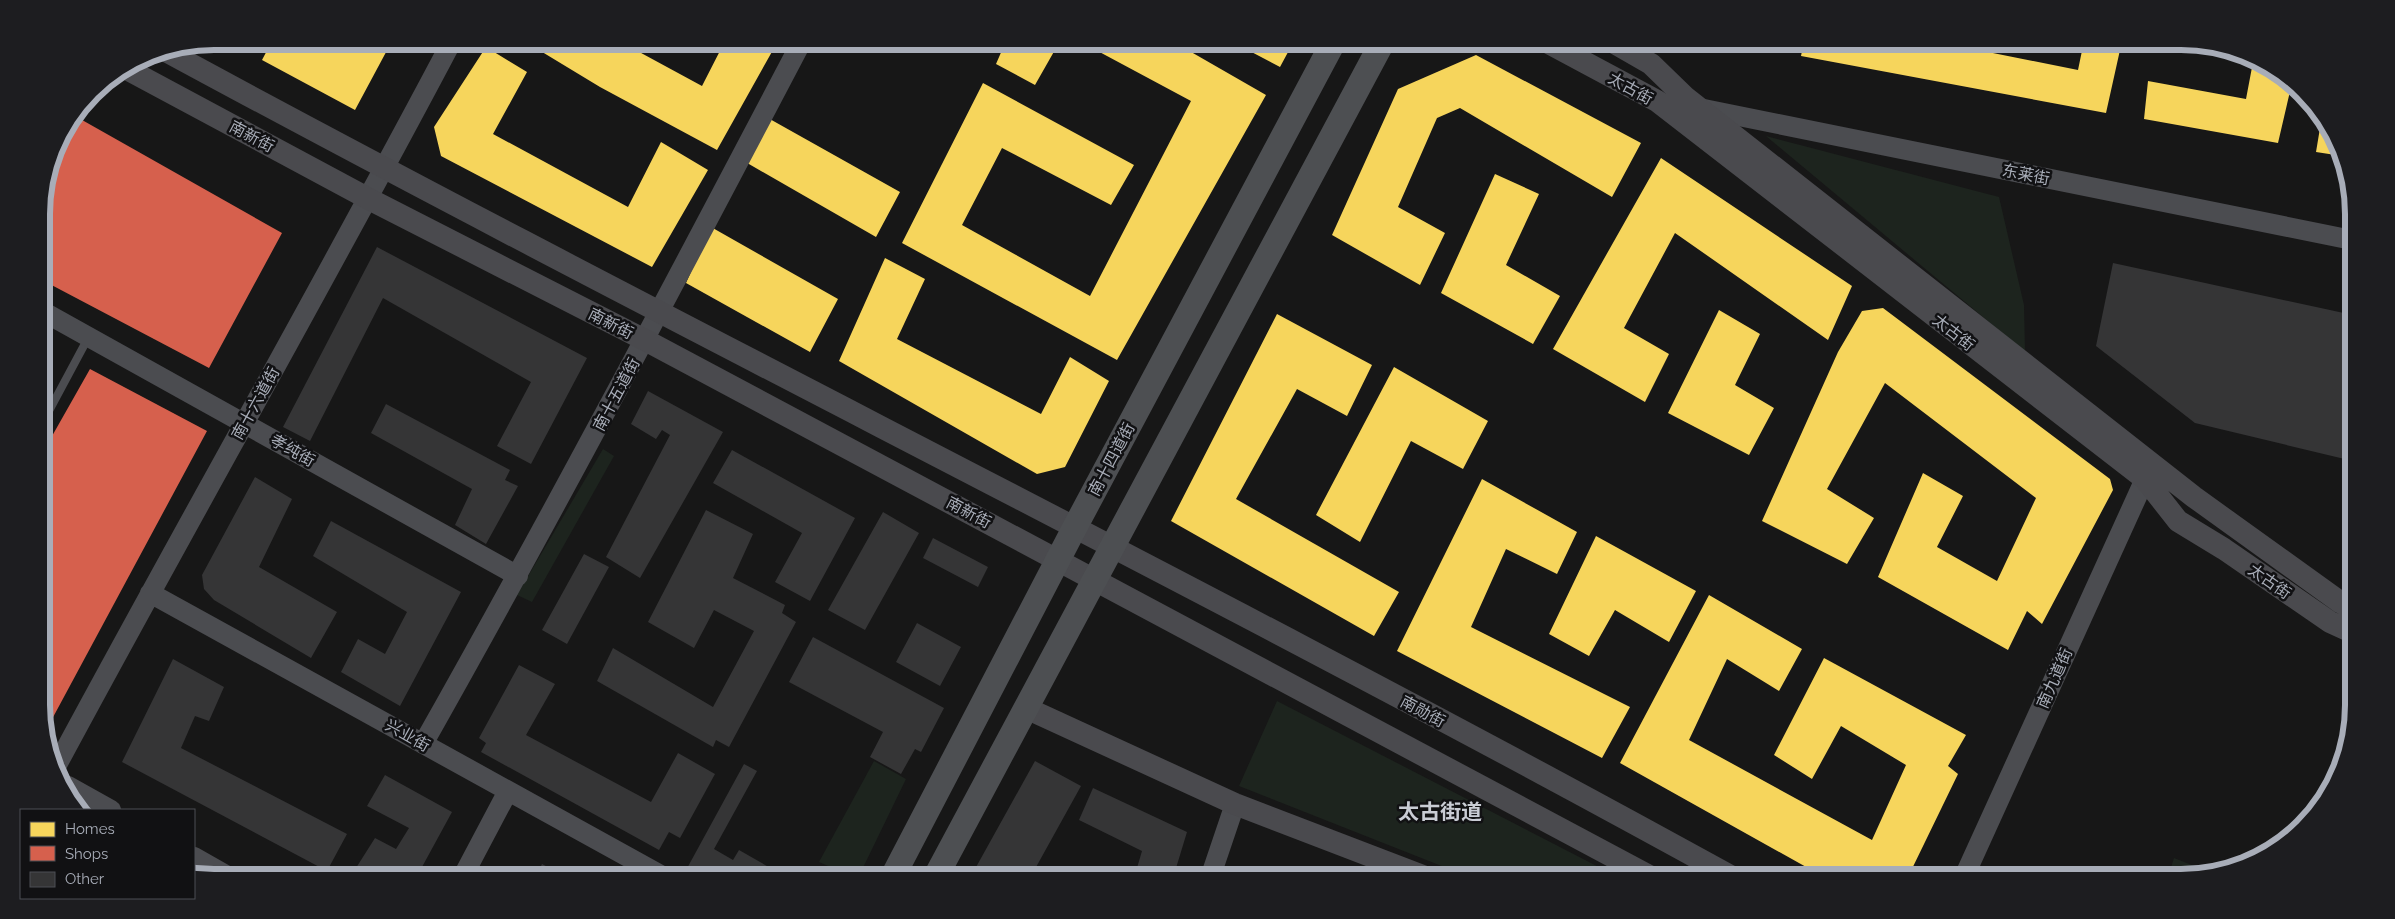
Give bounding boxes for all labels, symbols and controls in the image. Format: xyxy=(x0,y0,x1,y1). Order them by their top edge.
street label: 太古街 xyxy=(1605,68,1656,108)
street label: 南新街 xyxy=(226,117,277,156)
street label: 东莱街 xyxy=(2001,161,2051,188)
street label: 南新街 xyxy=(585,304,636,343)
street label: 太古街 xyxy=(1929,310,1978,355)
street label: 南十五道街 xyxy=(589,354,644,434)
street label: 南十六道街 xyxy=(228,364,283,443)
street label: 南十四道街 xyxy=(1084,419,1139,499)
street label: 孝纯街 xyxy=(267,430,318,470)
street label: 南新街 xyxy=(943,493,994,532)
street label: 太古街 xyxy=(2245,560,2295,603)
street label: 南九道街 xyxy=(2033,645,2076,711)
street label: 南勋街 xyxy=(1397,692,1448,731)
street label: 兴业街 xyxy=(382,715,433,755)
district label: 太古街道 xyxy=(1398,799,1482,824)
legend xyxy=(20,809,195,899)
text: Homes xyxy=(65,820,115,838)
text: Shops xyxy=(65,845,108,863)
text: Other xyxy=(65,870,105,888)

